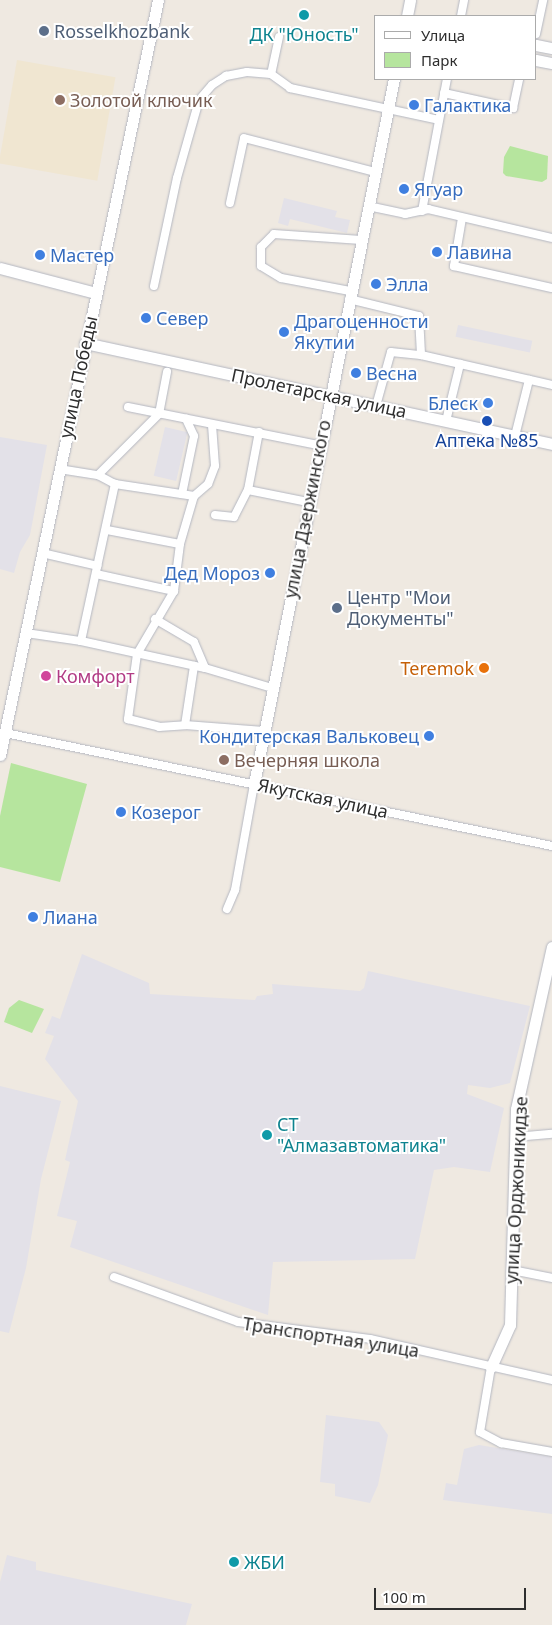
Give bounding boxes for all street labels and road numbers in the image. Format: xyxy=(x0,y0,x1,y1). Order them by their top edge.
street label: улица Победы xyxy=(54,314,102,440)
street label: Пролетарская улица xyxy=(229,364,409,422)
street label: улица Дзержинского xyxy=(279,418,335,600)
street label: Якутская улица xyxy=(256,774,390,822)
street label: улица Орджоникидзе xyxy=(500,1096,532,1284)
street label: Транспортная улица xyxy=(241,1312,421,1362)

